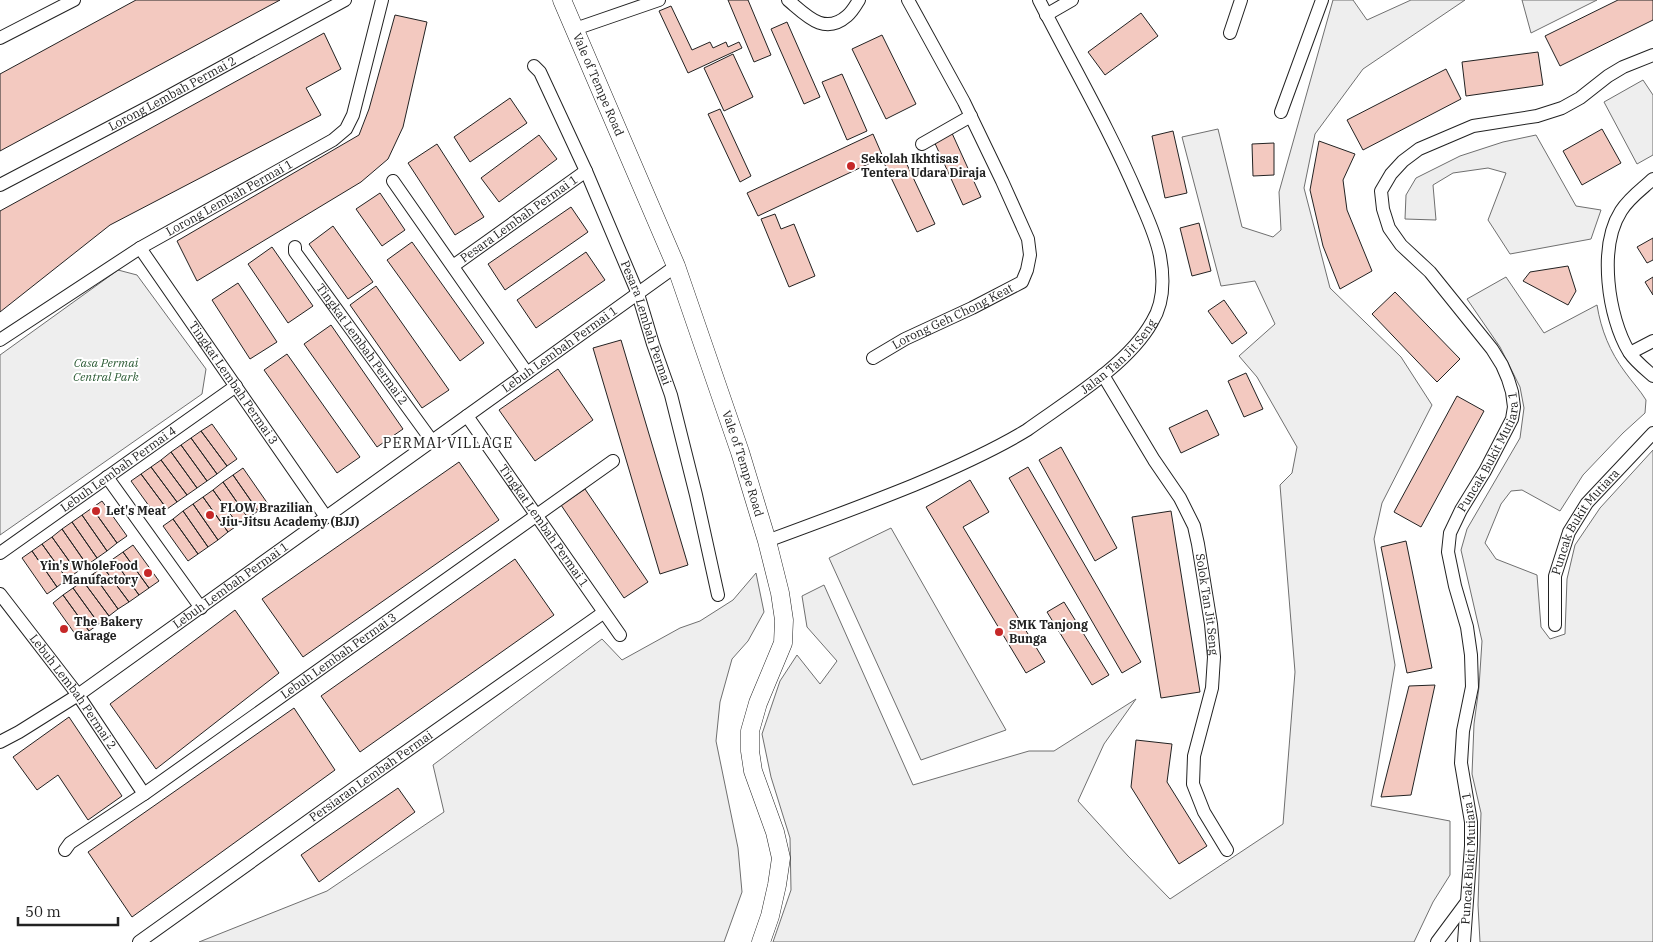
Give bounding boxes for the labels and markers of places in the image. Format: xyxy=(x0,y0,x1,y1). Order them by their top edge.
place label: Sekolah Ikhtisas Tentera Udara Diraja xyxy=(861,151,986,180)
marker: Sekolah Ikhtisas Tentera Udara Diraja xyxy=(845,160,857,172)
place label: FLOW Brazilian Jiu-Jitsu Academy (BJJ) xyxy=(220,500,359,529)
place label: Let's Meat xyxy=(106,503,167,518)
marker: Let's Meat xyxy=(90,505,102,517)
marker: FLOW Brazilian Jiu-Jitsu Academy (BJJ) xyxy=(204,509,216,521)
place label: Yin's WholeFood Manufactory xyxy=(40,558,138,587)
marker: Yin's WholeFood Manufactory xyxy=(142,567,154,579)
place label: The Bakery Garage xyxy=(74,614,143,643)
place label: SMK Tanjong Bunga xyxy=(1009,617,1088,646)
marker: The Bakery Garage xyxy=(58,623,70,635)
marker: SMK Tanjong Bunga xyxy=(993,626,1005,638)

